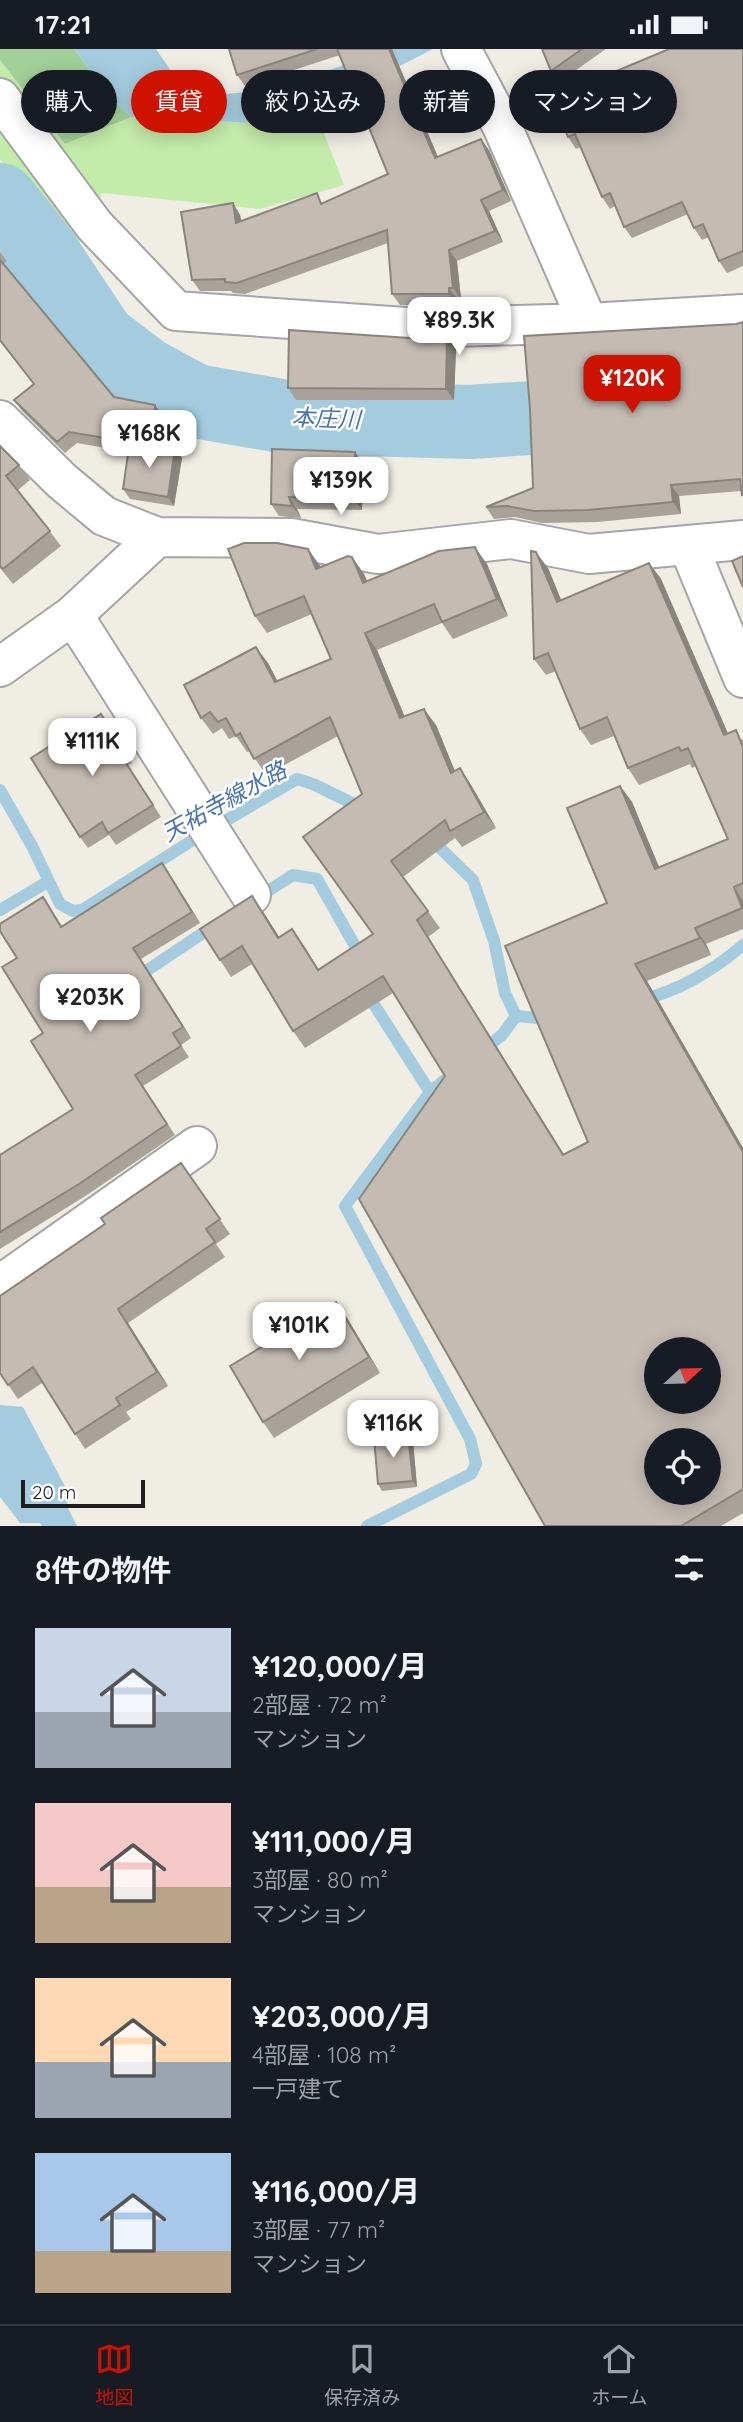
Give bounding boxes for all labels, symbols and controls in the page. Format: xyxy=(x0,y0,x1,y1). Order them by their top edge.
text: 17:21 xyxy=(35,8,91,41)
chip: 購入 xyxy=(21,70,117,133)
chip: 賃貸 xyxy=(131,70,227,133)
chip: 絞り込み xyxy=(241,70,385,133)
chip: 新着 xyxy=(399,70,495,133)
chip: マンション xyxy=(509,70,677,133)
pin: ¥89.3K xyxy=(402,297,516,357)
text: ¥89.3K xyxy=(423,305,495,334)
pin: ¥120K xyxy=(583,355,681,415)
text: ¥120K xyxy=(600,363,664,392)
water label: 本庄川 xyxy=(291,402,364,434)
pin: ¥168K xyxy=(100,411,198,470)
text: ¥168K xyxy=(117,418,181,447)
pin: ¥139K xyxy=(292,457,390,517)
text: ¥139K xyxy=(309,465,373,494)
pin: ¥111K xyxy=(43,719,141,778)
text: ¥111K xyxy=(64,726,120,755)
water label: 天祐寺線水路 xyxy=(157,754,293,847)
pin: ¥203K xyxy=(41,975,139,1034)
text: ¥203K xyxy=(56,982,124,1011)
pin: ¥101K xyxy=(250,1303,348,1362)
text: ¥101K xyxy=(269,1310,329,1339)
north arrow xyxy=(644,1337,721,1414)
map controls xyxy=(644,1337,721,1505)
pin: ¥116K xyxy=(344,1401,442,1460)
text: ¥116K xyxy=(363,1408,423,1437)
button: locate xyxy=(644,1428,721,1505)
scale bar xyxy=(21,1477,145,1509)
text: 20 m xyxy=(32,1480,76,1504)
icon: filters xyxy=(670,1549,708,1587)
text: 8件の物件 xyxy=(35,1551,171,1589)
text: ¥120,000/月 xyxy=(252,1647,428,1685)
icon: home xyxy=(91,1656,175,1740)
text: 2部屋 · 72 m² xyxy=(252,1690,387,1719)
text: マンション xyxy=(252,1724,367,1753)
text: ¥111,000/月 xyxy=(252,1822,415,1860)
icon: home xyxy=(91,1831,175,1915)
text: 3部屋 · 80 m² xyxy=(252,1865,388,1894)
text: マンション xyxy=(252,1899,367,1928)
text: ¥203,000/月 xyxy=(252,1997,432,2035)
icon: home xyxy=(91,2006,175,2090)
text: 4部屋 · 108 m² xyxy=(252,2040,396,2069)
text: 一戸建て xyxy=(252,2074,344,2103)
text: ¥116,000/月 xyxy=(252,2172,420,2210)
icon: home xyxy=(91,2181,175,2265)
text: 3部屋 · 77 m² xyxy=(252,2215,385,2244)
text: マンション xyxy=(252,2249,367,2278)
tab: 地図 xyxy=(95,2340,133,2409)
tab: 保存済み xyxy=(324,2340,400,2409)
tab: ホーム xyxy=(591,2340,648,2409)

